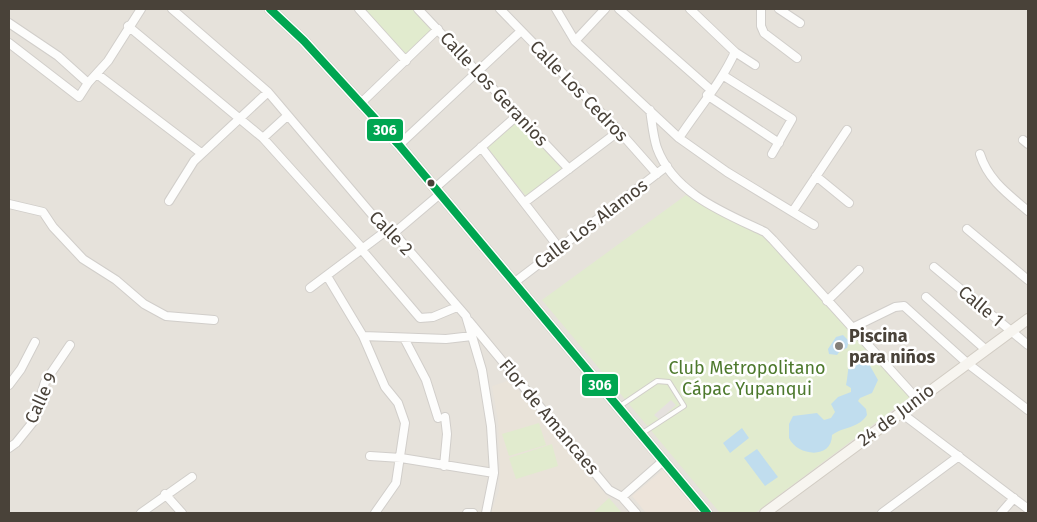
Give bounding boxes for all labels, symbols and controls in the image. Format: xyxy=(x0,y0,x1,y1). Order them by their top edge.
street label: Calle Los Geranios xyxy=(435,27,553,151)
street label: Calle Los Cedros xyxy=(525,36,633,146)
line badge: 306 xyxy=(366,118,404,142)
text: 306 xyxy=(372,122,397,139)
street label: Calle Los Alamos xyxy=(530,174,652,274)
unlabelled marker xyxy=(426,178,436,188)
street label: Calle 2 xyxy=(365,206,418,260)
street label: Calle 1 xyxy=(954,281,1008,331)
place label: Piscina para niños xyxy=(849,325,936,368)
marker: Piscina para niños xyxy=(833,340,845,352)
street label: Flor de Amancaes xyxy=(494,355,604,479)
park label: Club Metropolitano Cápac Yupanqui xyxy=(668,357,826,400)
street label: Calle 9 xyxy=(20,369,62,427)
line badge: 306 xyxy=(581,373,619,397)
text: 306 xyxy=(587,377,612,394)
street label: 24 de Junio xyxy=(853,379,939,451)

